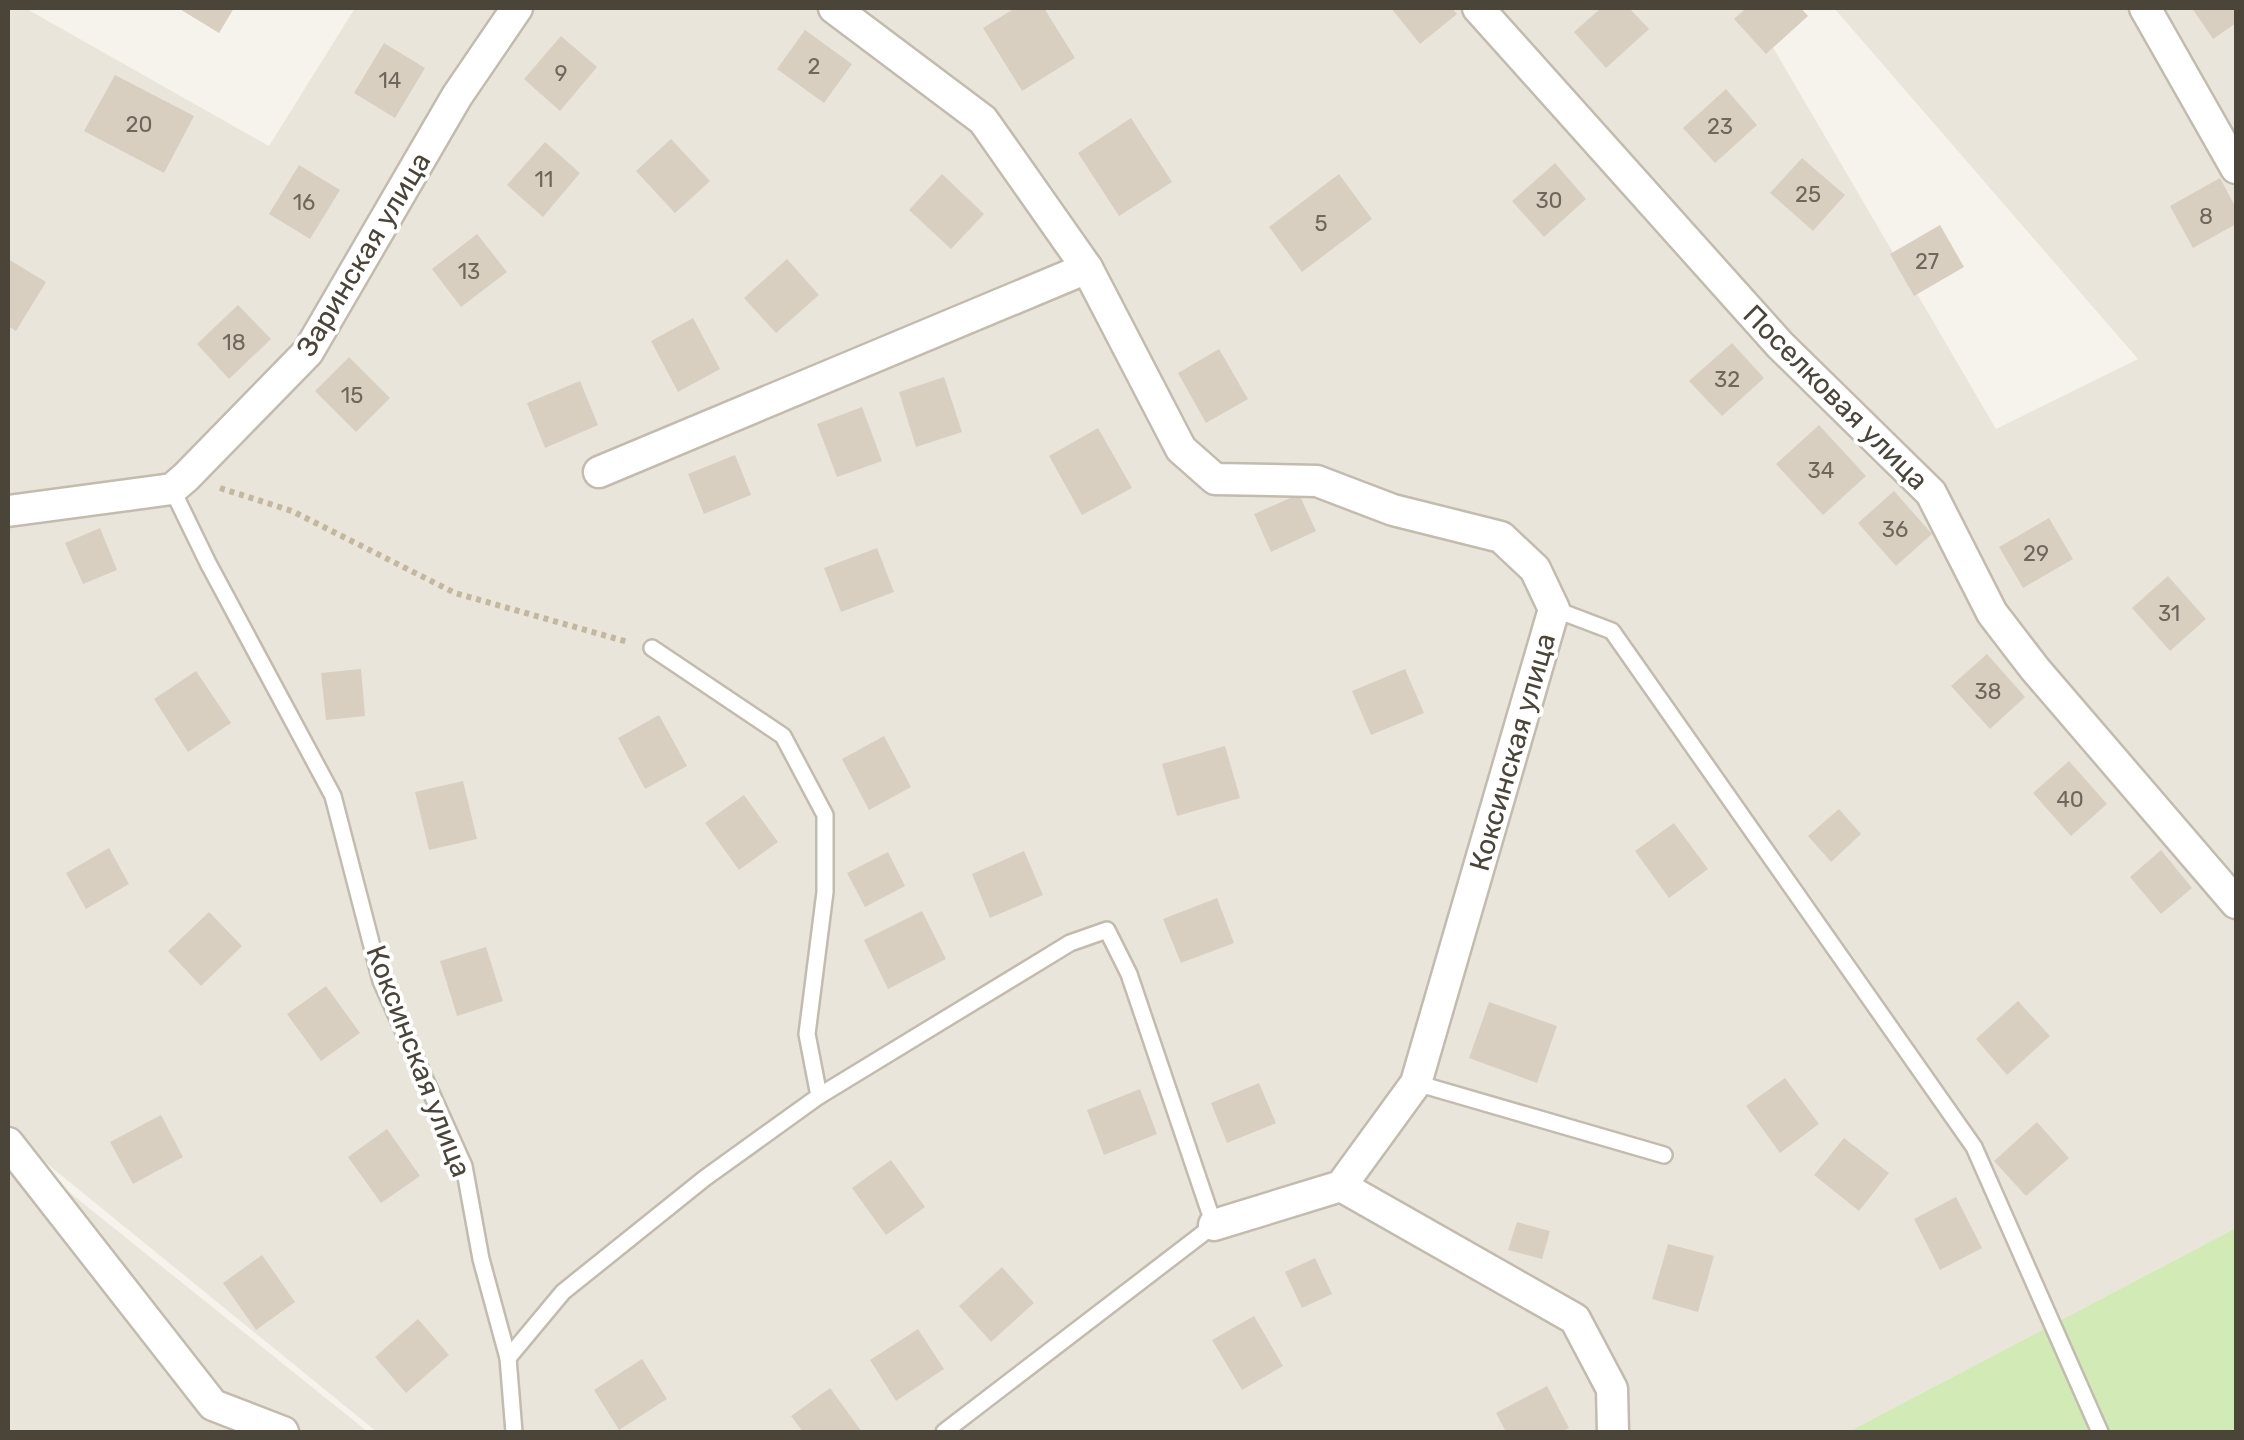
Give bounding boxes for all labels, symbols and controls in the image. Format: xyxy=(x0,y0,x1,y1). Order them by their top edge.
house number: 2 xyxy=(808,53,820,80)
house number: 9 xyxy=(554,60,568,87)
house number: 14 xyxy=(378,67,402,94)
house number: 20 xyxy=(126,111,152,138)
house number: 23 xyxy=(1707,113,1733,140)
street label: Заринская улица xyxy=(289,146,437,362)
house number: 11 xyxy=(535,166,553,193)
house number: 25 xyxy=(1795,181,1821,208)
house number: 30 xyxy=(1535,187,1563,214)
house number: 16 xyxy=(293,189,315,216)
house number: 8 xyxy=(2199,203,2213,230)
house number: 5 xyxy=(1314,210,1328,237)
house number: 27 xyxy=(1915,248,1939,275)
house number: 13 xyxy=(458,258,480,285)
street label: Поселковая улица xyxy=(1736,298,1935,497)
house number: 18 xyxy=(222,329,246,356)
house number: 32 xyxy=(1714,366,1740,393)
house number: 15 xyxy=(341,382,363,409)
house number: 34 xyxy=(1808,457,1834,484)
house number: 36 xyxy=(1882,516,1908,543)
house number: 29 xyxy=(2023,540,2049,567)
house number: 31 xyxy=(2158,600,2180,627)
street label: Коксинская улица xyxy=(1463,630,1562,875)
house number: 38 xyxy=(1974,678,2002,705)
house number: 40 xyxy=(2056,786,2084,813)
street label: Коксинская улица xyxy=(359,941,478,1182)

